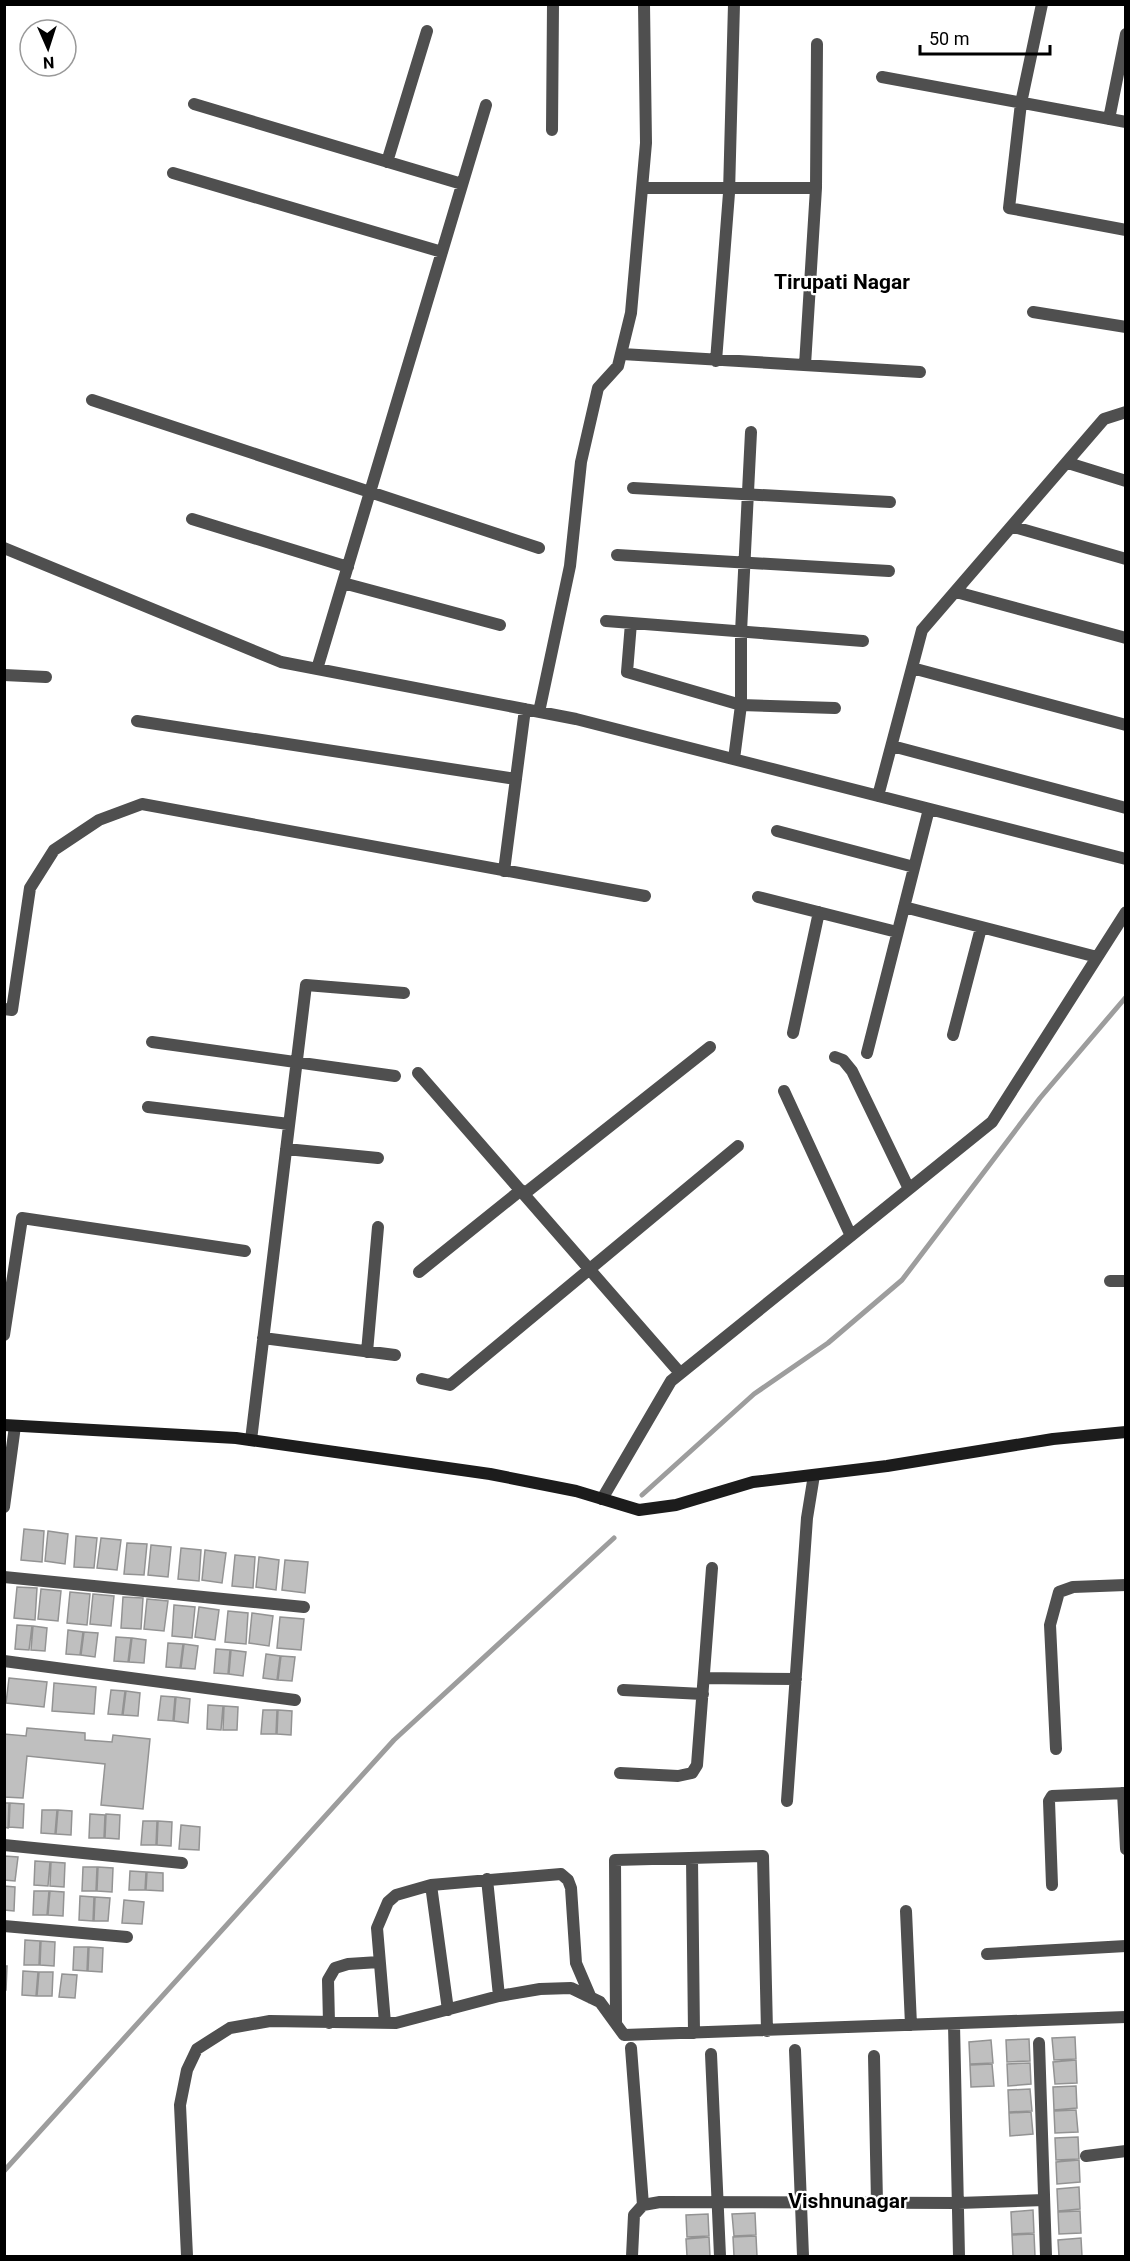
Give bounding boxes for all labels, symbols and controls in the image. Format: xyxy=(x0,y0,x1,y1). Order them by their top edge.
north arrow xyxy=(18,18,78,78)
scale bar xyxy=(920,18,1050,56)
text: 50 m xyxy=(929,28,969,49)
text: N xyxy=(43,53,55,72)
district label: Tirupati Nagar xyxy=(774,270,910,294)
district label: Vishnunagar xyxy=(788,2189,908,2213)

